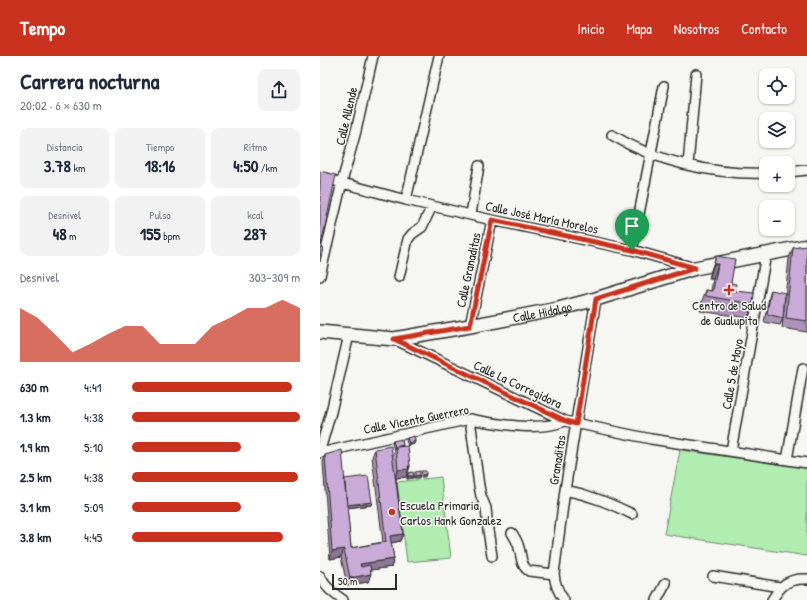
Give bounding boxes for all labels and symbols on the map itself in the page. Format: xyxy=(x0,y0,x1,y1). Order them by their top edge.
street label: Calle Allende xyxy=(331,85,361,147)
street label: Calle José María Morelos xyxy=(484,196,600,238)
pin xyxy=(615,209,649,250)
street label: Calle Granaditas xyxy=(451,231,485,309)
marker: Centro de Salud de Gualupita xyxy=(723,284,735,296)
place label: Centro de Salud de Gualupita xyxy=(692,296,766,329)
street label: Calle Hidalgo xyxy=(511,297,574,327)
street label: Calle 5 de Mayo xyxy=(717,337,747,411)
street label: Calle La Corregidora xyxy=(471,356,565,412)
street label: Calle Vicente Guerrero xyxy=(362,400,470,438)
street label: Granaditas xyxy=(544,434,570,486)
place label: Escuela Primaria Carlos Hank Gonzalez xyxy=(400,496,502,529)
marker: Escuela Primaria Carlos Hank Gonzalez xyxy=(387,507,397,517)
scale bar xyxy=(332,572,397,591)

